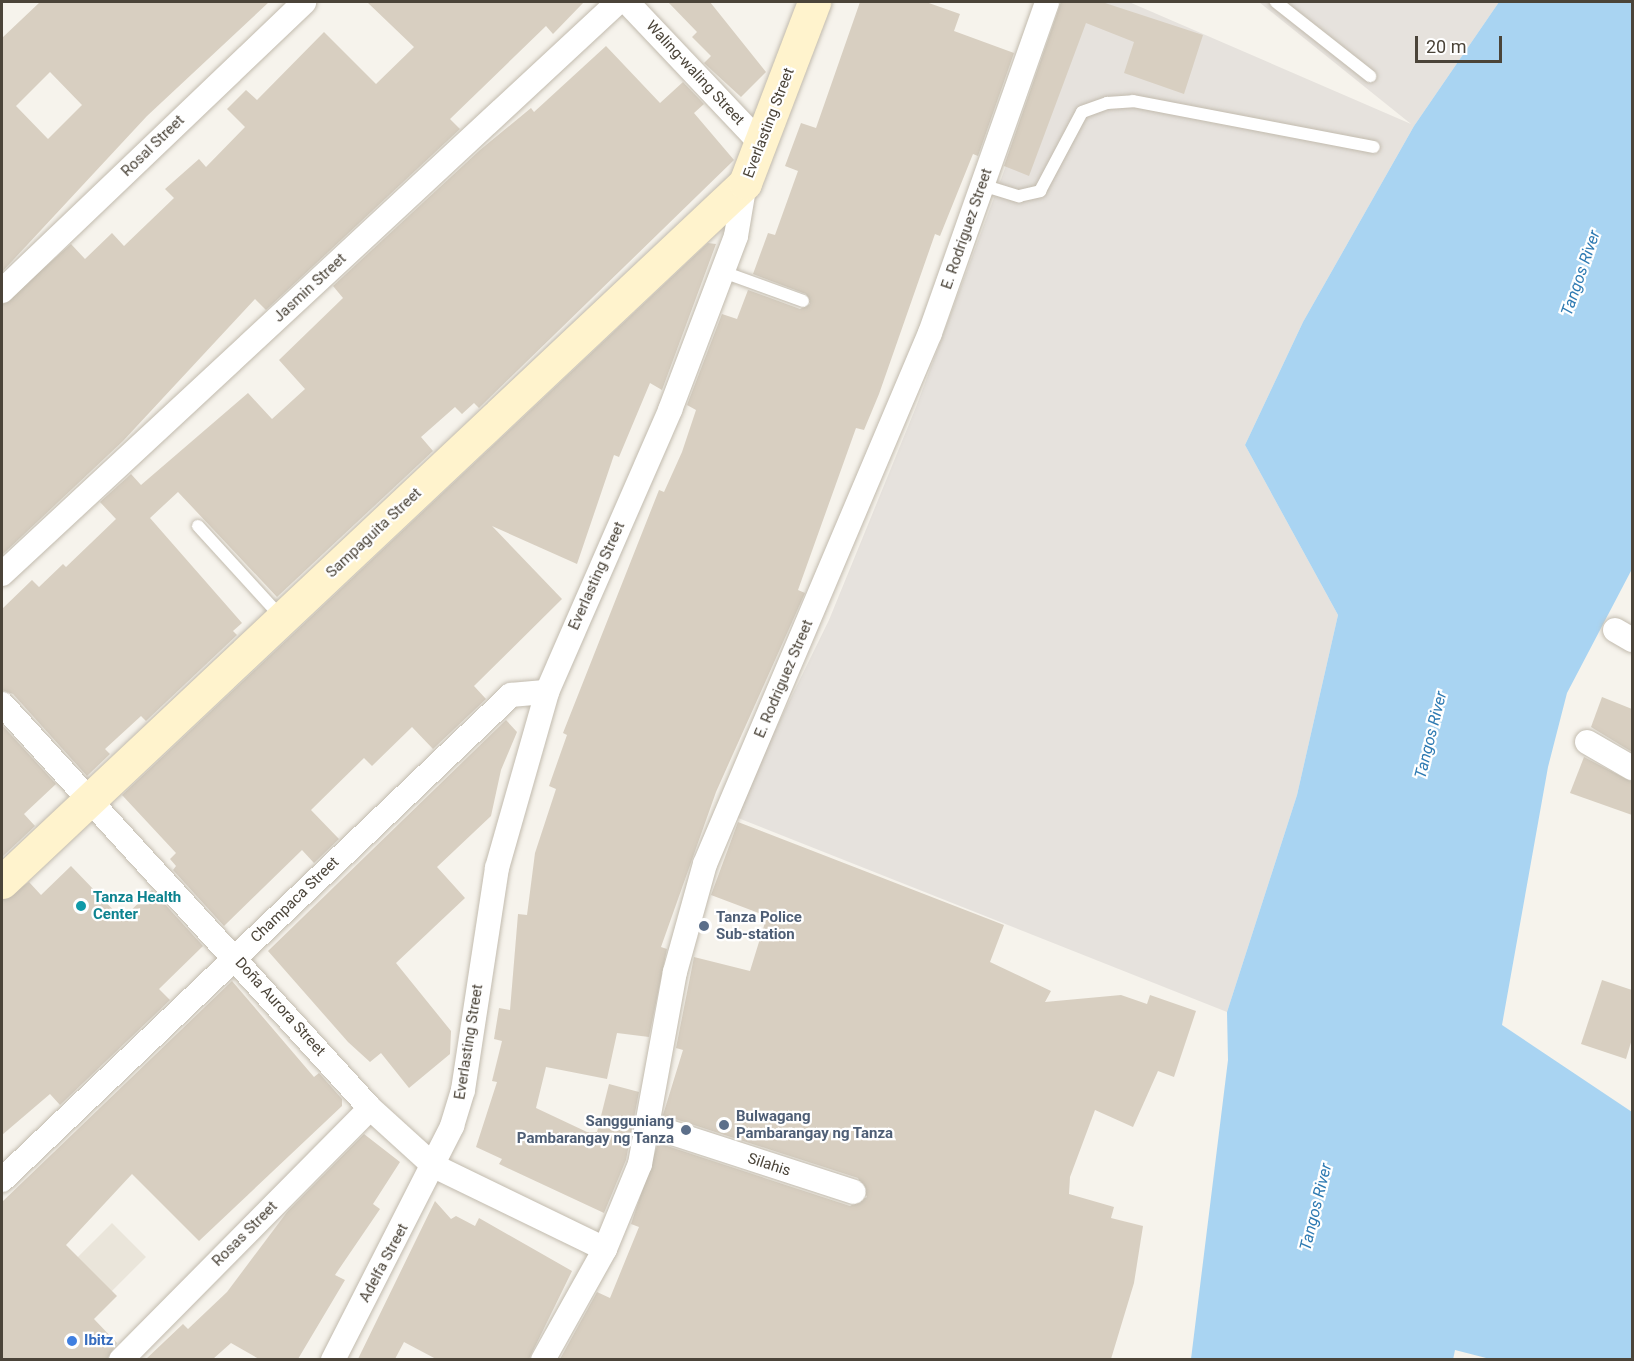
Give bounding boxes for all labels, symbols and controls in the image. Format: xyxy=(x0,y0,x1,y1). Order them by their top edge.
street label: Waling-waling Street xyxy=(642,17,748,129)
scale bar xyxy=(1418,24,1505,62)
text: 20 m xyxy=(1426,36,1466,57)
street label: Everlasting Street xyxy=(740,65,798,181)
street label: Rosal Street xyxy=(118,112,188,180)
street label: E. Rodriguez Street xyxy=(938,166,996,292)
water label: Tangos River xyxy=(1557,228,1605,318)
street label: Jasmin Street xyxy=(270,250,350,326)
street label: Sampaguita Street xyxy=(323,484,425,582)
street label: Everlasting Street xyxy=(565,519,629,633)
street label: E. Rodriguez Street xyxy=(751,617,817,741)
water label: Tangos River xyxy=(1411,689,1451,781)
street label: Champaca Street xyxy=(247,854,343,946)
place label: Tanza Health Center xyxy=(93,888,181,923)
marker: Tanza Health Center xyxy=(74,899,88,913)
place label: Tanza Police Sub-station xyxy=(716,908,802,943)
marker: Tanza Police Sub-station xyxy=(697,919,711,933)
street label: Doña Aurora Street xyxy=(231,954,329,1060)
street label: Everlasting Street xyxy=(451,983,487,1101)
place label: Bulwagang Pambarangay ng Tanza xyxy=(736,1107,894,1142)
place label: Sangguniang Pambarangay ng Tanza xyxy=(516,1112,674,1147)
marker: Bulwagang Pambarangay ng Tanza xyxy=(717,1118,731,1132)
marker: Sangguniang Pambarangay ng Tanza xyxy=(679,1123,693,1137)
street label: Silahis xyxy=(745,1150,793,1180)
water label: Tangos River xyxy=(1296,1161,1336,1253)
street label: Rosas Street xyxy=(209,1198,281,1270)
street label: Adelfa Street xyxy=(356,1221,412,1305)
place label: Ibitz xyxy=(84,1332,114,1350)
marker: Ibitz xyxy=(65,1334,79,1348)

